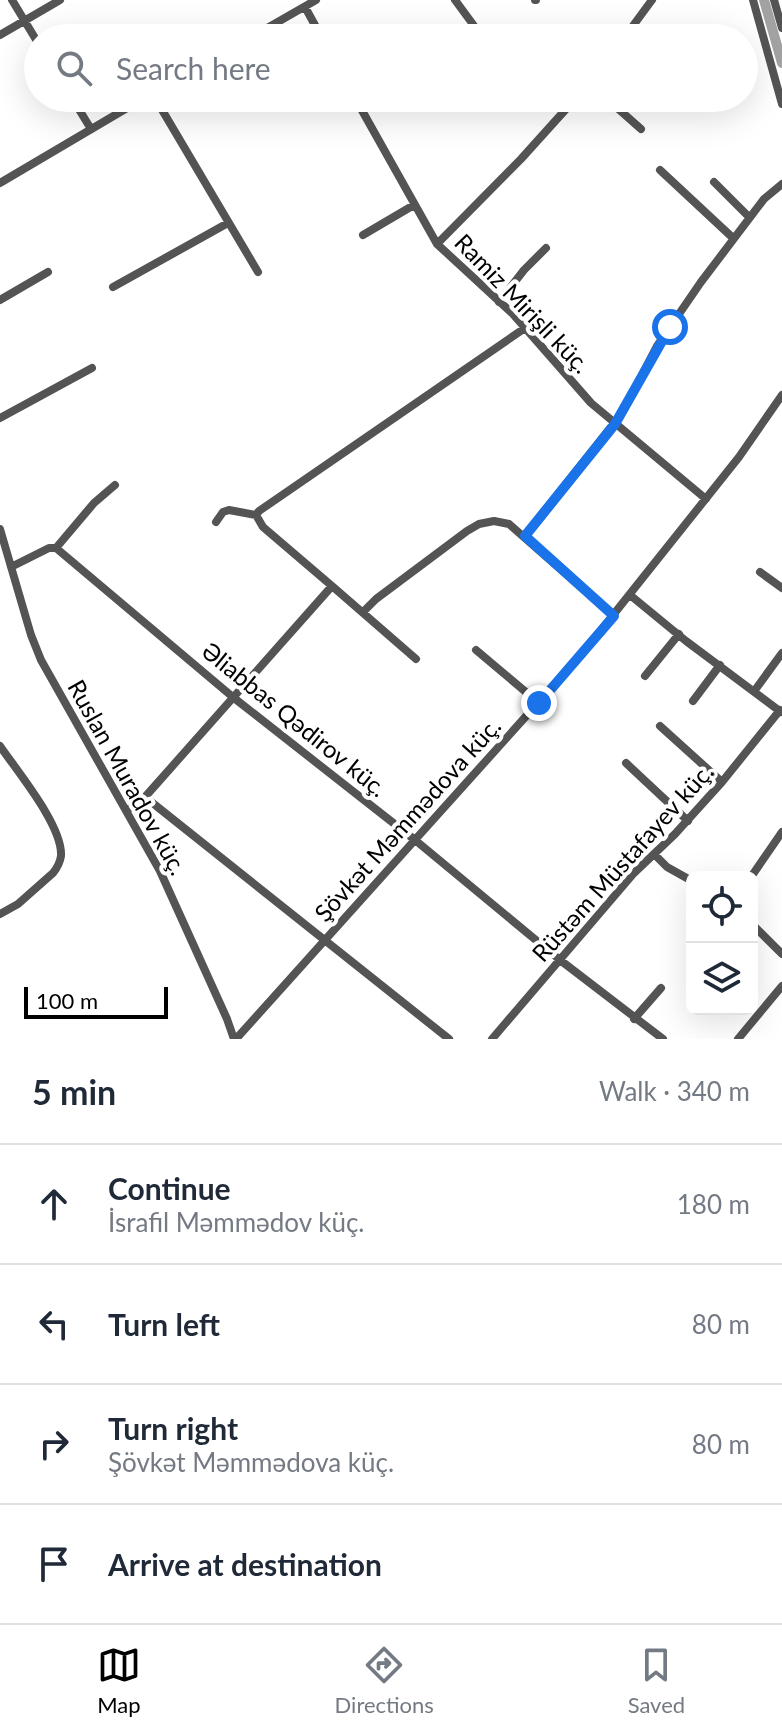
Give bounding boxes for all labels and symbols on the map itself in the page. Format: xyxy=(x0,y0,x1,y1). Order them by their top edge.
street label: Ramiz Mirişli küç. xyxy=(449,227,597,379)
route start xyxy=(652,309,688,345)
street label: Əliabbas Qədirov küç. xyxy=(197,636,393,802)
street label: Ruslan Muradov küç. xyxy=(62,674,194,880)
route end xyxy=(521,685,557,721)
street label: Şövkət Məmmədova küç. xyxy=(308,711,506,927)
street label: Rüstəm Müstafayev küç. xyxy=(525,757,719,967)
scale bar xyxy=(24,983,168,1019)

